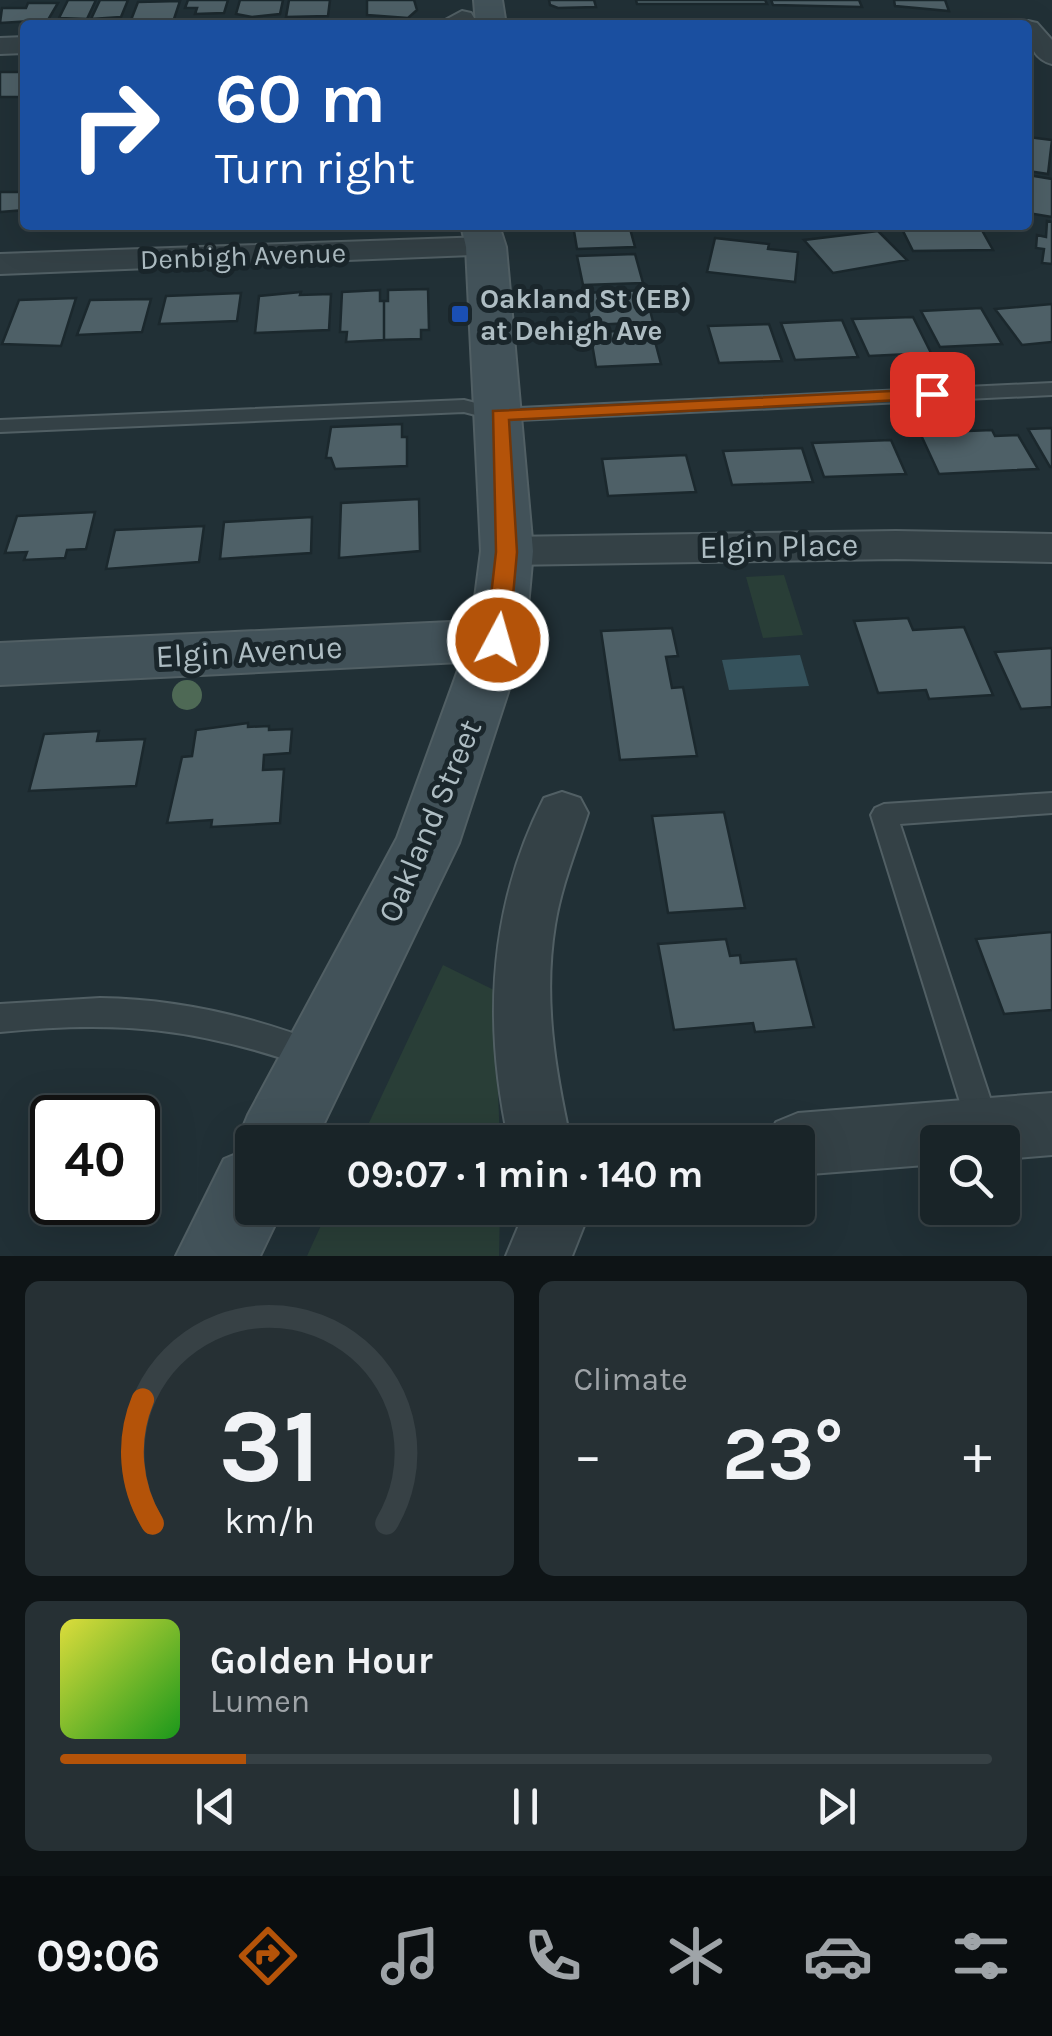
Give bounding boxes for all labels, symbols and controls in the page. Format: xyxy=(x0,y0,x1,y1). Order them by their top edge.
text: 60 m xyxy=(215,58,386,140)
icon: right xyxy=(50,60,180,190)
text: Turn right xyxy=(215,142,415,194)
street label: Denbigh Avenue xyxy=(139,236,347,276)
place label: Oakland St (EB) at Dehigh Ave xyxy=(480,282,692,347)
marker: Oakland St (EB) at Dehigh Ave xyxy=(449,303,471,325)
pin xyxy=(890,352,975,437)
icon: arrive xyxy=(905,367,960,422)
street label: Elgin Place xyxy=(699,526,859,566)
position arrow xyxy=(446,588,550,692)
street label: Elgin Avenue xyxy=(155,629,343,675)
street label: Oakland Street xyxy=(371,714,489,928)
speed limit sign: 40 xyxy=(30,1095,160,1225)
map controls xyxy=(920,1125,1020,1225)
button: search xyxy=(920,1125,1020,1225)
text: 09:07 · 1 min · 140 m xyxy=(347,1152,703,1197)
text: Climate xyxy=(574,1361,688,1398)
text: 31 xyxy=(218,1386,320,1507)
text: 23° xyxy=(722,1410,843,1498)
text: − xyxy=(574,1423,602,1487)
text: + xyxy=(963,1423,992,1487)
text: km/h xyxy=(224,1500,315,1542)
text: Golden Hour xyxy=(210,1638,433,1683)
text: Lumen xyxy=(210,1683,310,1720)
icon: previous xyxy=(188,1779,243,1834)
icon: pause xyxy=(498,1779,553,1834)
icon: next xyxy=(809,1779,864,1834)
icon: directions xyxy=(233,1921,303,1991)
icon: music xyxy=(375,1921,445,1991)
icon: phone xyxy=(518,1921,588,1991)
icon: climate xyxy=(661,1921,731,1991)
icon: car xyxy=(803,1921,873,1991)
icon: filters xyxy=(946,1921,1016,1991)
text: 09:06 xyxy=(36,1930,160,1982)

